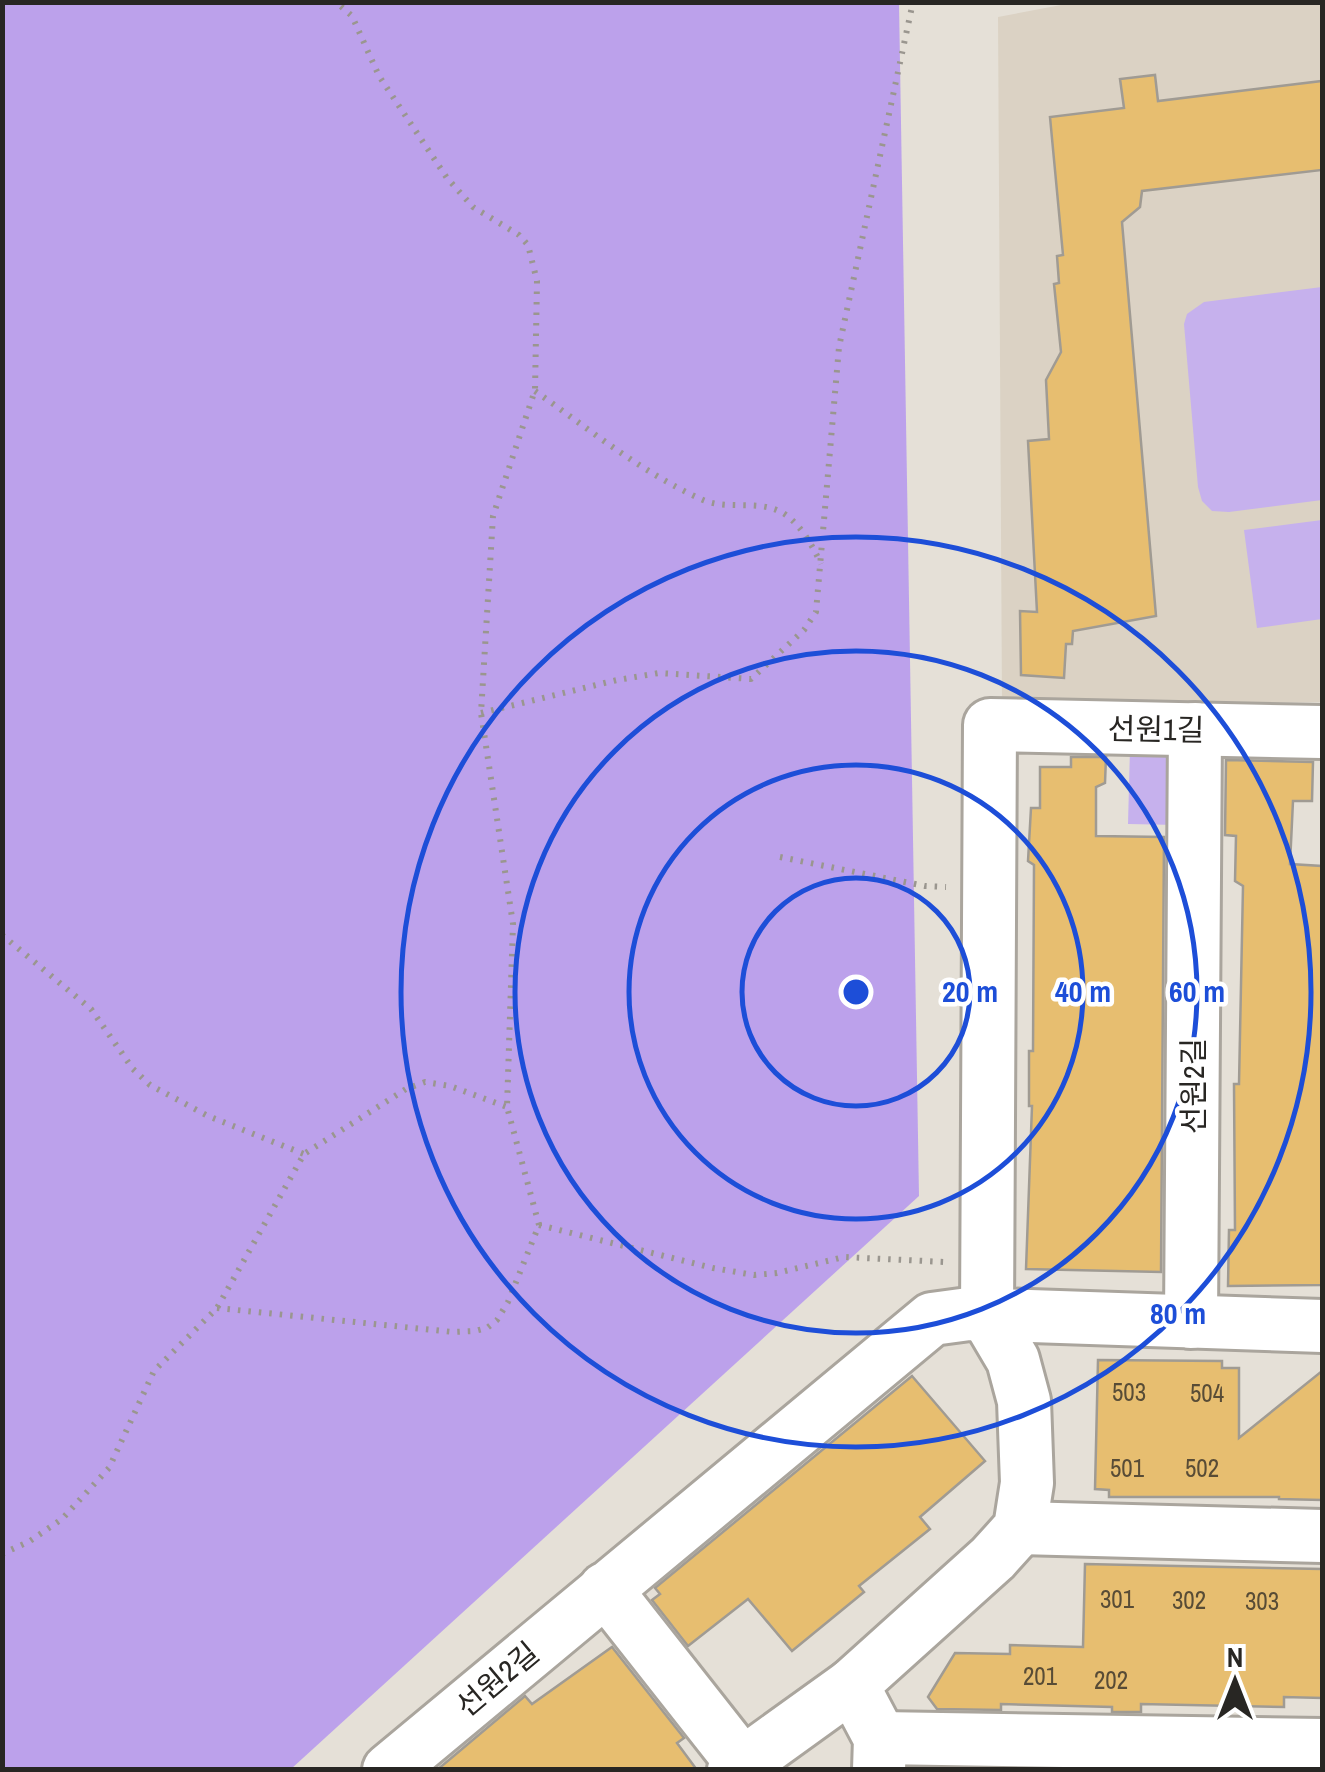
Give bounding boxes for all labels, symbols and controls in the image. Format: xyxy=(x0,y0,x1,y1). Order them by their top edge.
street label: 선원1길 xyxy=(1107,708,1205,750)
text: 20 m xyxy=(942,971,998,1011)
text: 40 m xyxy=(1055,971,1111,1011)
text: 60 m xyxy=(1169,971,1225,1011)
centre of rings xyxy=(838,974,874,1010)
street label: 선원2길 xyxy=(1173,1038,1213,1134)
text: 80 m xyxy=(1150,1293,1206,1333)
house number: 503 xyxy=(1112,1375,1146,1409)
house number: 504 xyxy=(1190,1376,1224,1410)
house number: 501 xyxy=(1110,1451,1145,1485)
house number: 502 xyxy=(1185,1451,1219,1485)
house number: 301 xyxy=(1100,1582,1135,1616)
house number: 302 xyxy=(1172,1583,1206,1617)
house number: 303 xyxy=(1245,1584,1279,1618)
north arrow xyxy=(1185,1632,1285,1732)
street label: 선원2길 xyxy=(447,1633,547,1725)
text: N xyxy=(1227,1638,1243,1676)
house number: 201 xyxy=(1023,1659,1058,1693)
house number: 202 xyxy=(1094,1663,1128,1697)

